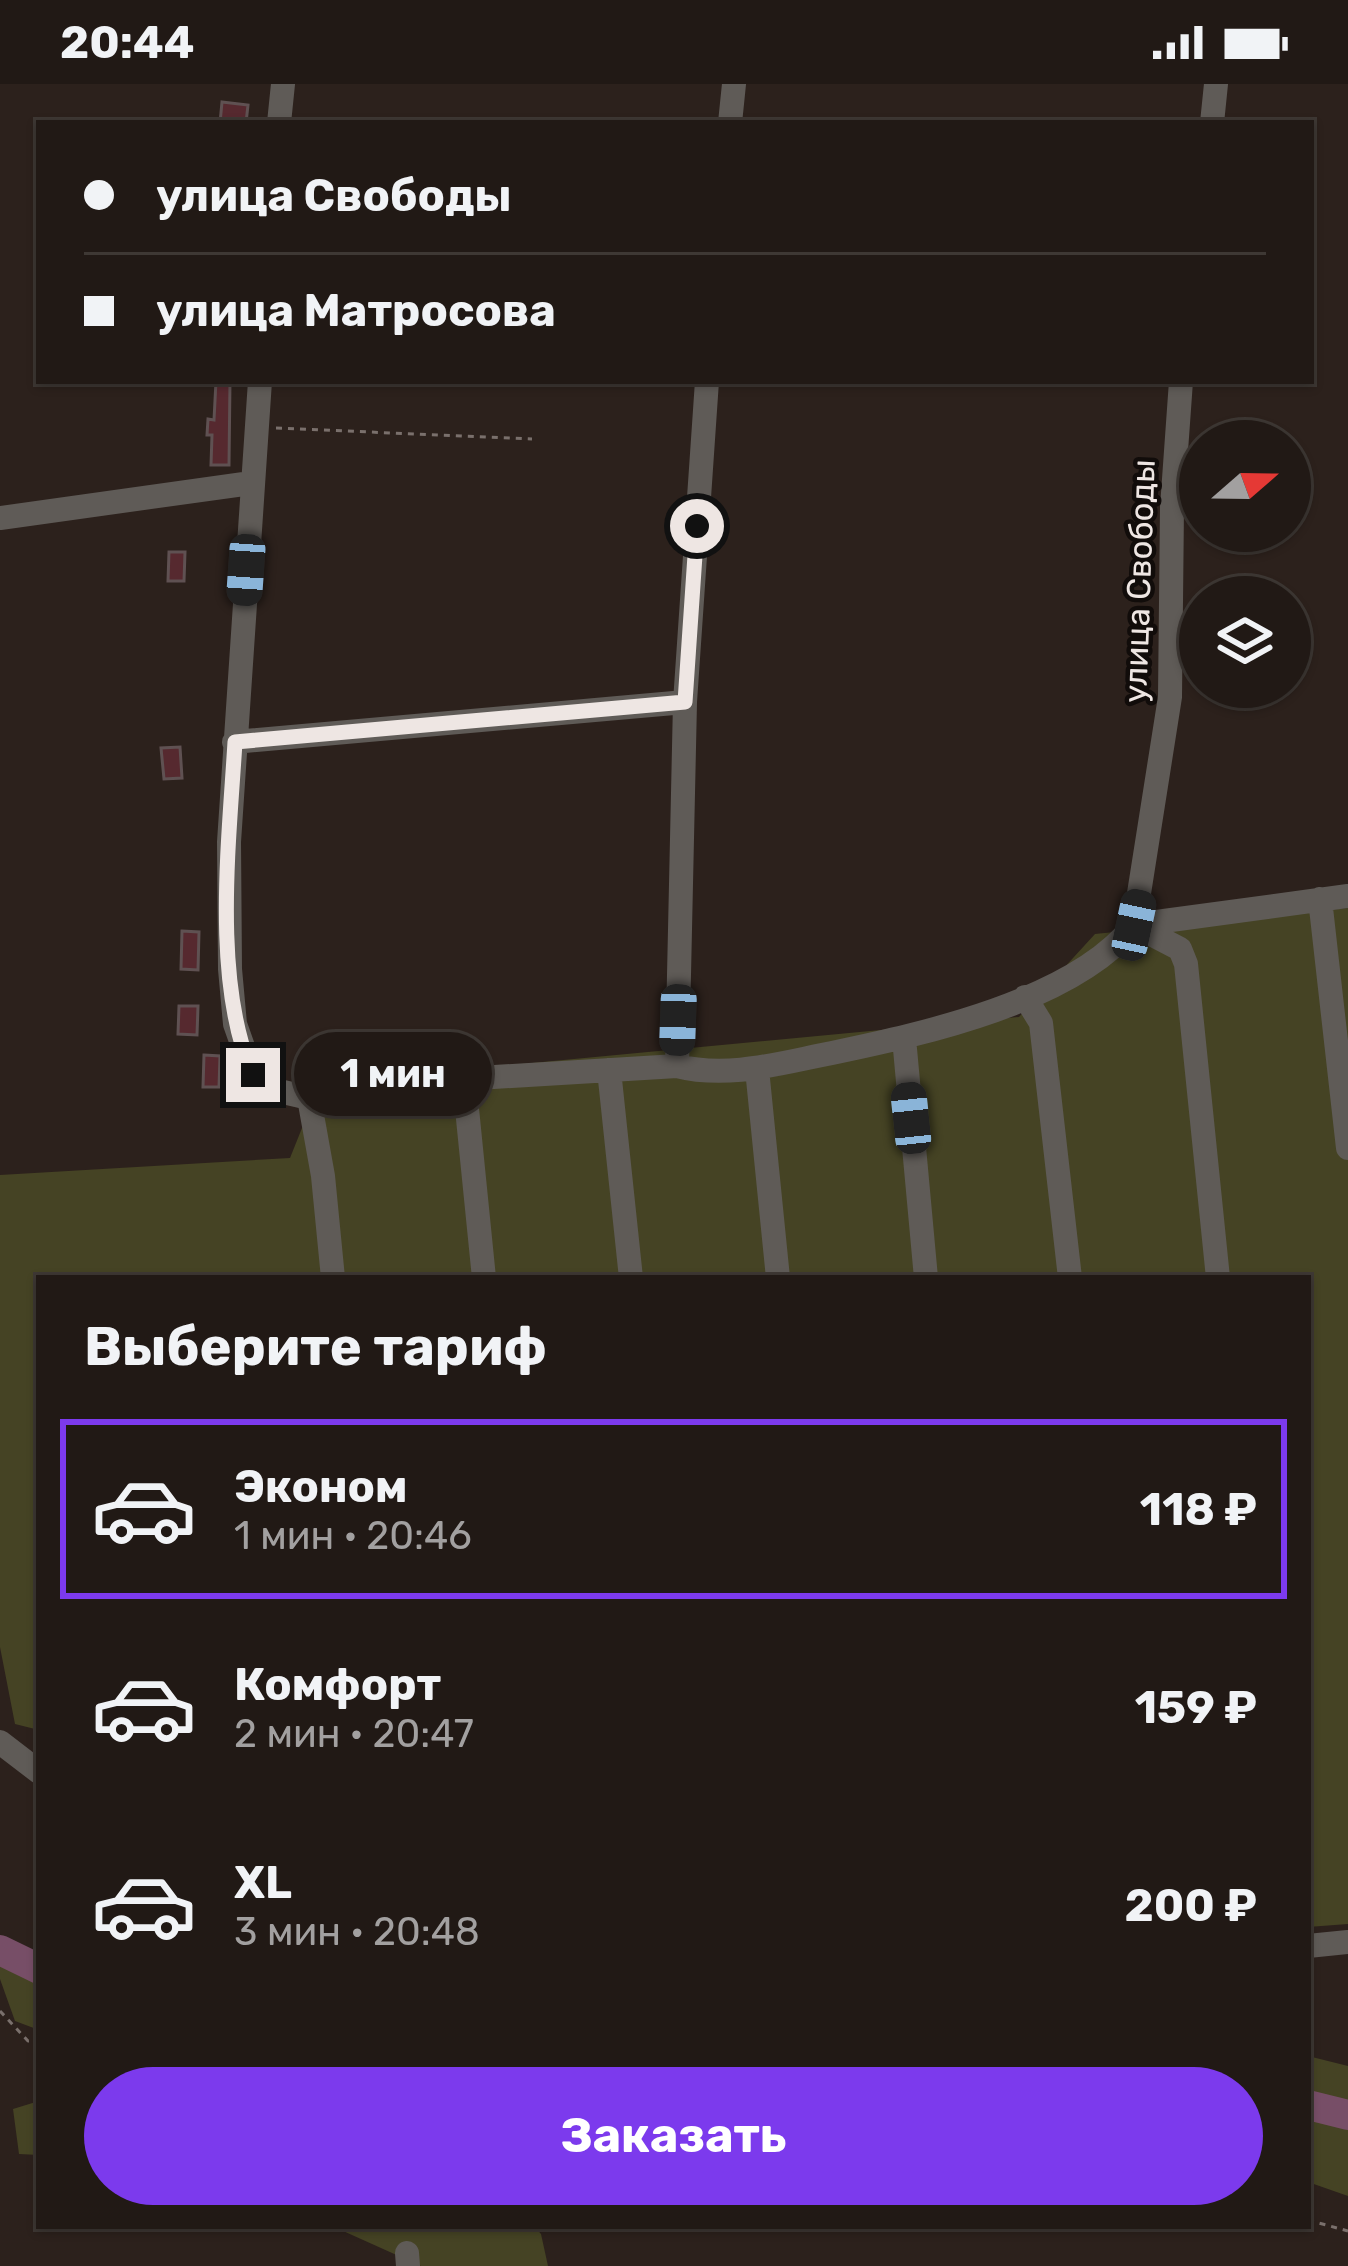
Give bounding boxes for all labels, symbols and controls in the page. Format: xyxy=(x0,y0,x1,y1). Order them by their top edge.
text: 20:44 xyxy=(60,16,194,69)
text: улица Свободы xyxy=(156,169,512,222)
text: улица Матросова xyxy=(156,284,556,337)
north arrow xyxy=(1179,420,1311,552)
map controls xyxy=(1179,420,1311,708)
street label: улица Свободы xyxy=(1115,459,1163,703)
route start xyxy=(670,499,724,553)
car xyxy=(226,533,266,607)
button: layers xyxy=(1179,576,1311,708)
car xyxy=(1109,886,1159,964)
car xyxy=(659,983,697,1057)
callout: 1 мин xyxy=(295,1033,493,1117)
route end xyxy=(226,1048,280,1102)
text: 1 мин xyxy=(340,1051,446,1097)
car xyxy=(889,1080,933,1156)
text: Выберите тариф xyxy=(84,1315,547,1379)
icon: car xyxy=(90,1455,198,1563)
text: Эконом xyxy=(234,1460,408,1513)
text: 118 ₽ xyxy=(1140,1483,1257,1536)
text: 1 мин · 20:46 xyxy=(234,1513,472,1559)
icon: car xyxy=(90,1653,198,1761)
text: Комфорт xyxy=(234,1658,441,1711)
text: 159 ₽ xyxy=(1135,1681,1257,1734)
text: 2 мин · 20:47 xyxy=(234,1711,474,1757)
icon: car xyxy=(90,1851,198,1959)
text: XL xyxy=(234,1856,292,1909)
text: 200 ₽ xyxy=(1125,1879,1257,1932)
text: 3 мин · 20:48 xyxy=(234,1909,480,1955)
button: Заказать xyxy=(84,2067,1263,2205)

